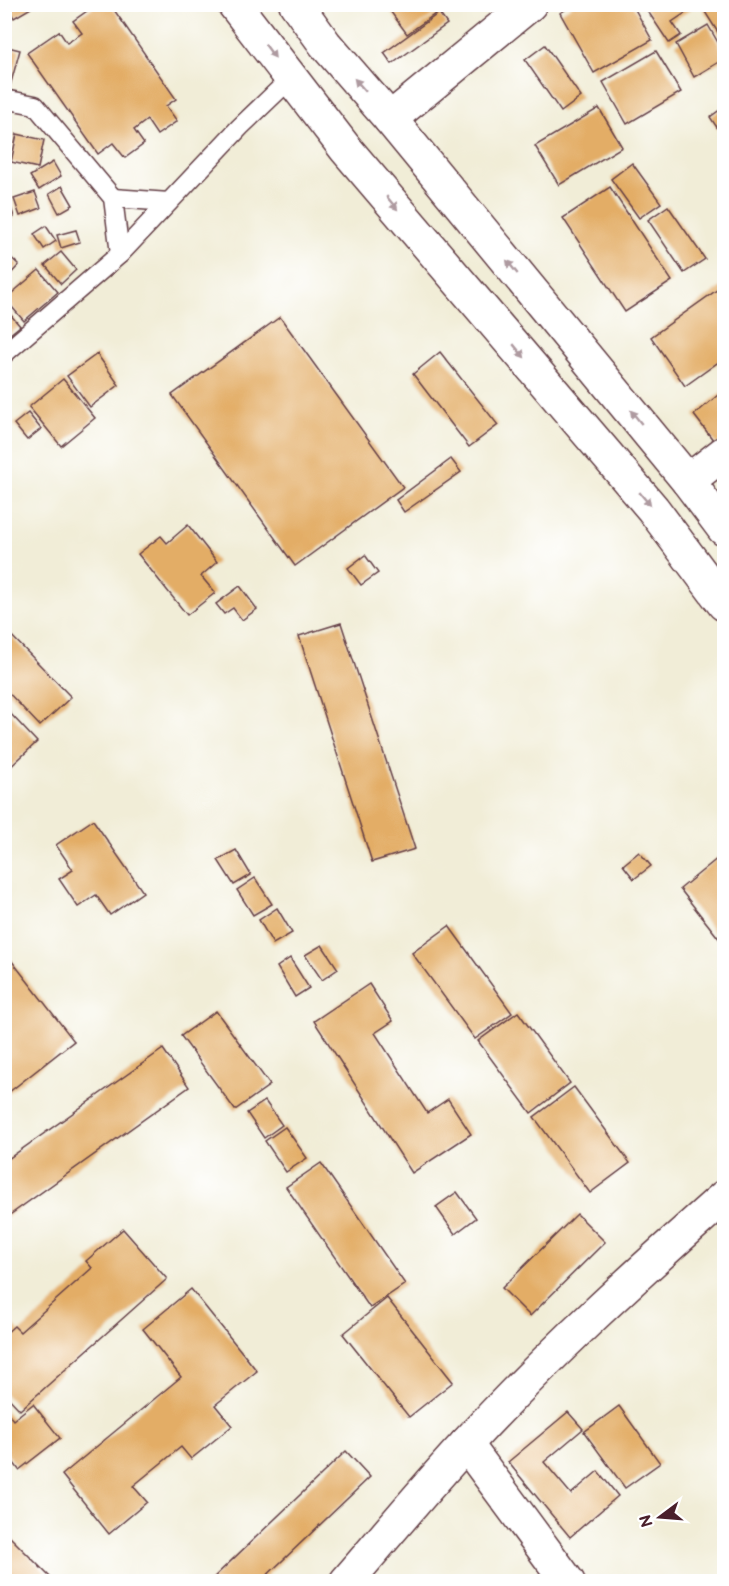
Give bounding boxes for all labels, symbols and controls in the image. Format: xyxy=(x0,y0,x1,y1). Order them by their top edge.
one-way arrow xyxy=(263,43,276,59)
one-way arrow xyxy=(353,77,367,92)
one-way arrow xyxy=(385,195,398,210)
one-way arrow xyxy=(506,260,519,275)
one-way arrow xyxy=(512,343,525,359)
one-way arrow xyxy=(630,410,643,425)
one-way arrow xyxy=(638,491,651,506)
north arrow xyxy=(630,1487,690,1547)
text: N xyxy=(636,1512,658,1529)

